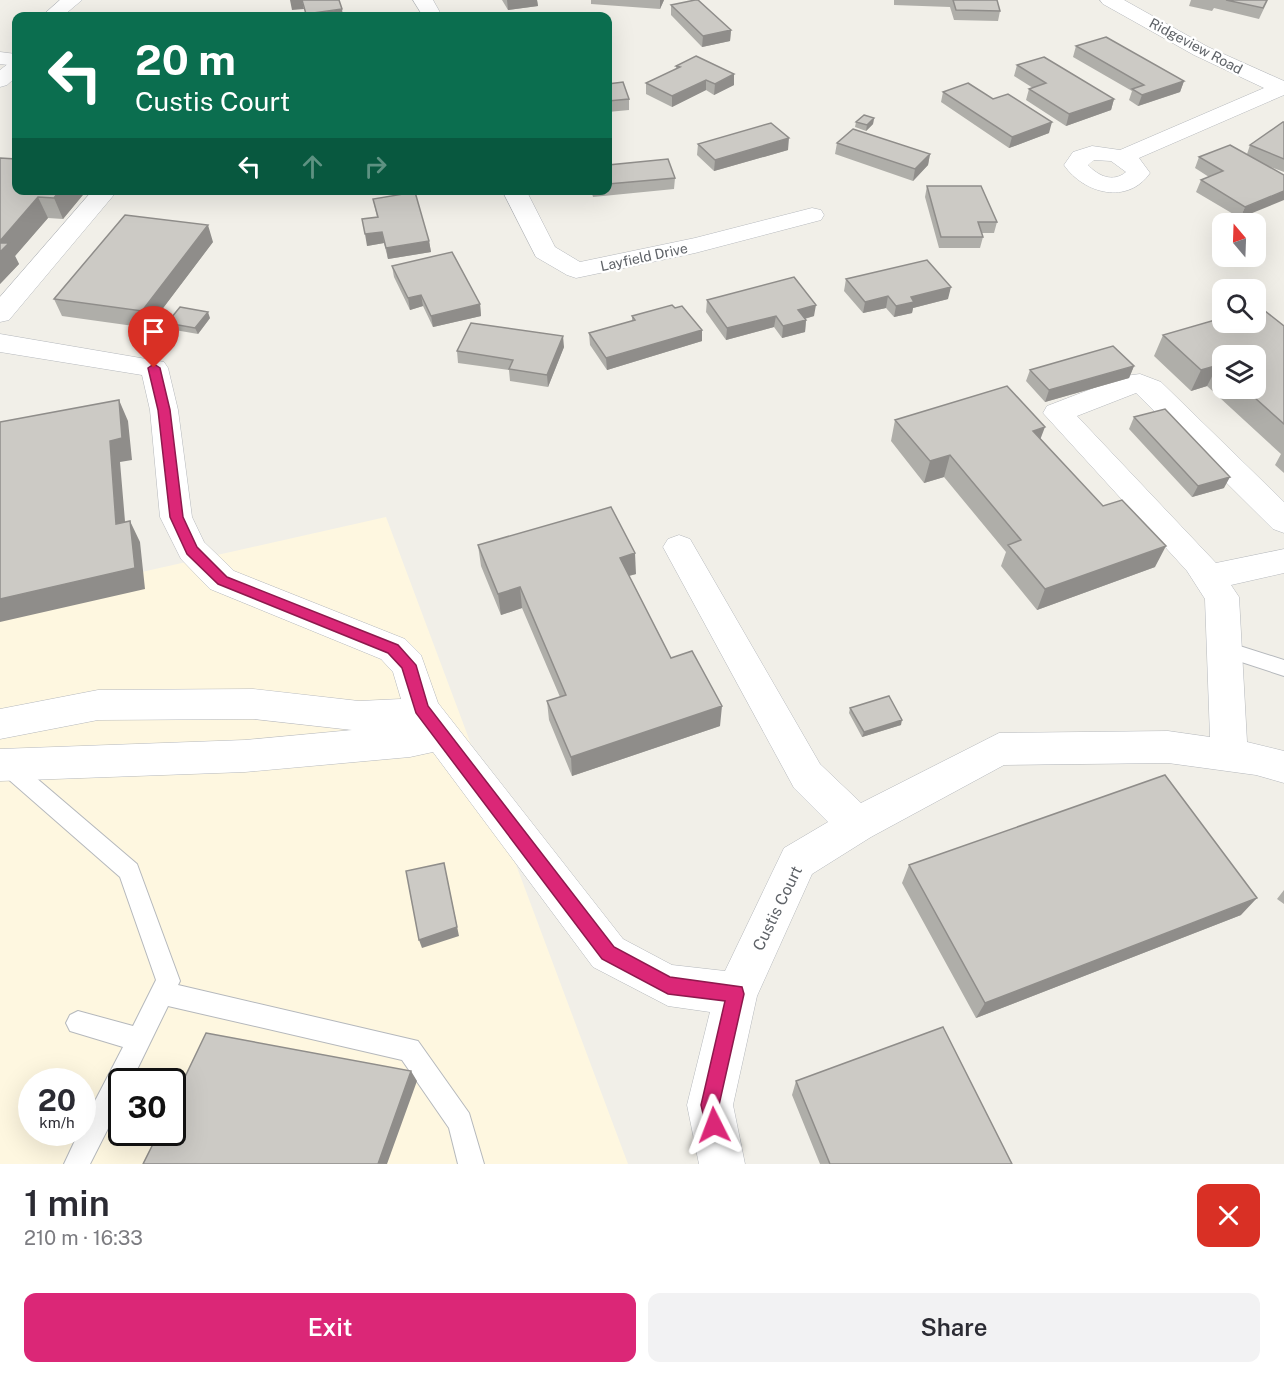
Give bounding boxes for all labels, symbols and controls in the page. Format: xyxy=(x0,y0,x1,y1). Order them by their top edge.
street label: Ridgeview Road xyxy=(1147,15,1245,77)
text: 20 m xyxy=(135,35,236,84)
icon: left xyxy=(36,36,114,114)
text: Custis Court xyxy=(135,85,290,117)
icon: left xyxy=(233,150,266,183)
icon: ahead xyxy=(296,150,329,183)
icon: right xyxy=(359,150,392,183)
north arrow xyxy=(1212,213,1266,267)
map controls xyxy=(1212,213,1266,399)
street label: Layfield Drive xyxy=(599,240,689,274)
button: search xyxy=(1212,279,1266,333)
pin xyxy=(128,306,179,368)
icon: arrive xyxy=(137,315,170,348)
button: layers xyxy=(1212,345,1266,399)
street label: Custis Court xyxy=(749,863,806,954)
speed limit sign: 30 xyxy=(108,1068,186,1146)
text: 20 xyxy=(38,1082,76,1118)
position arrow xyxy=(682,1093,746,1157)
text: km/h xyxy=(39,1114,75,1131)
text: 1 min xyxy=(24,1182,110,1224)
button: close xyxy=(1197,1184,1260,1247)
text: 210 m · 16:33 xyxy=(24,1226,143,1250)
button: Exit xyxy=(24,1293,636,1362)
button: Share xyxy=(648,1293,1260,1362)

